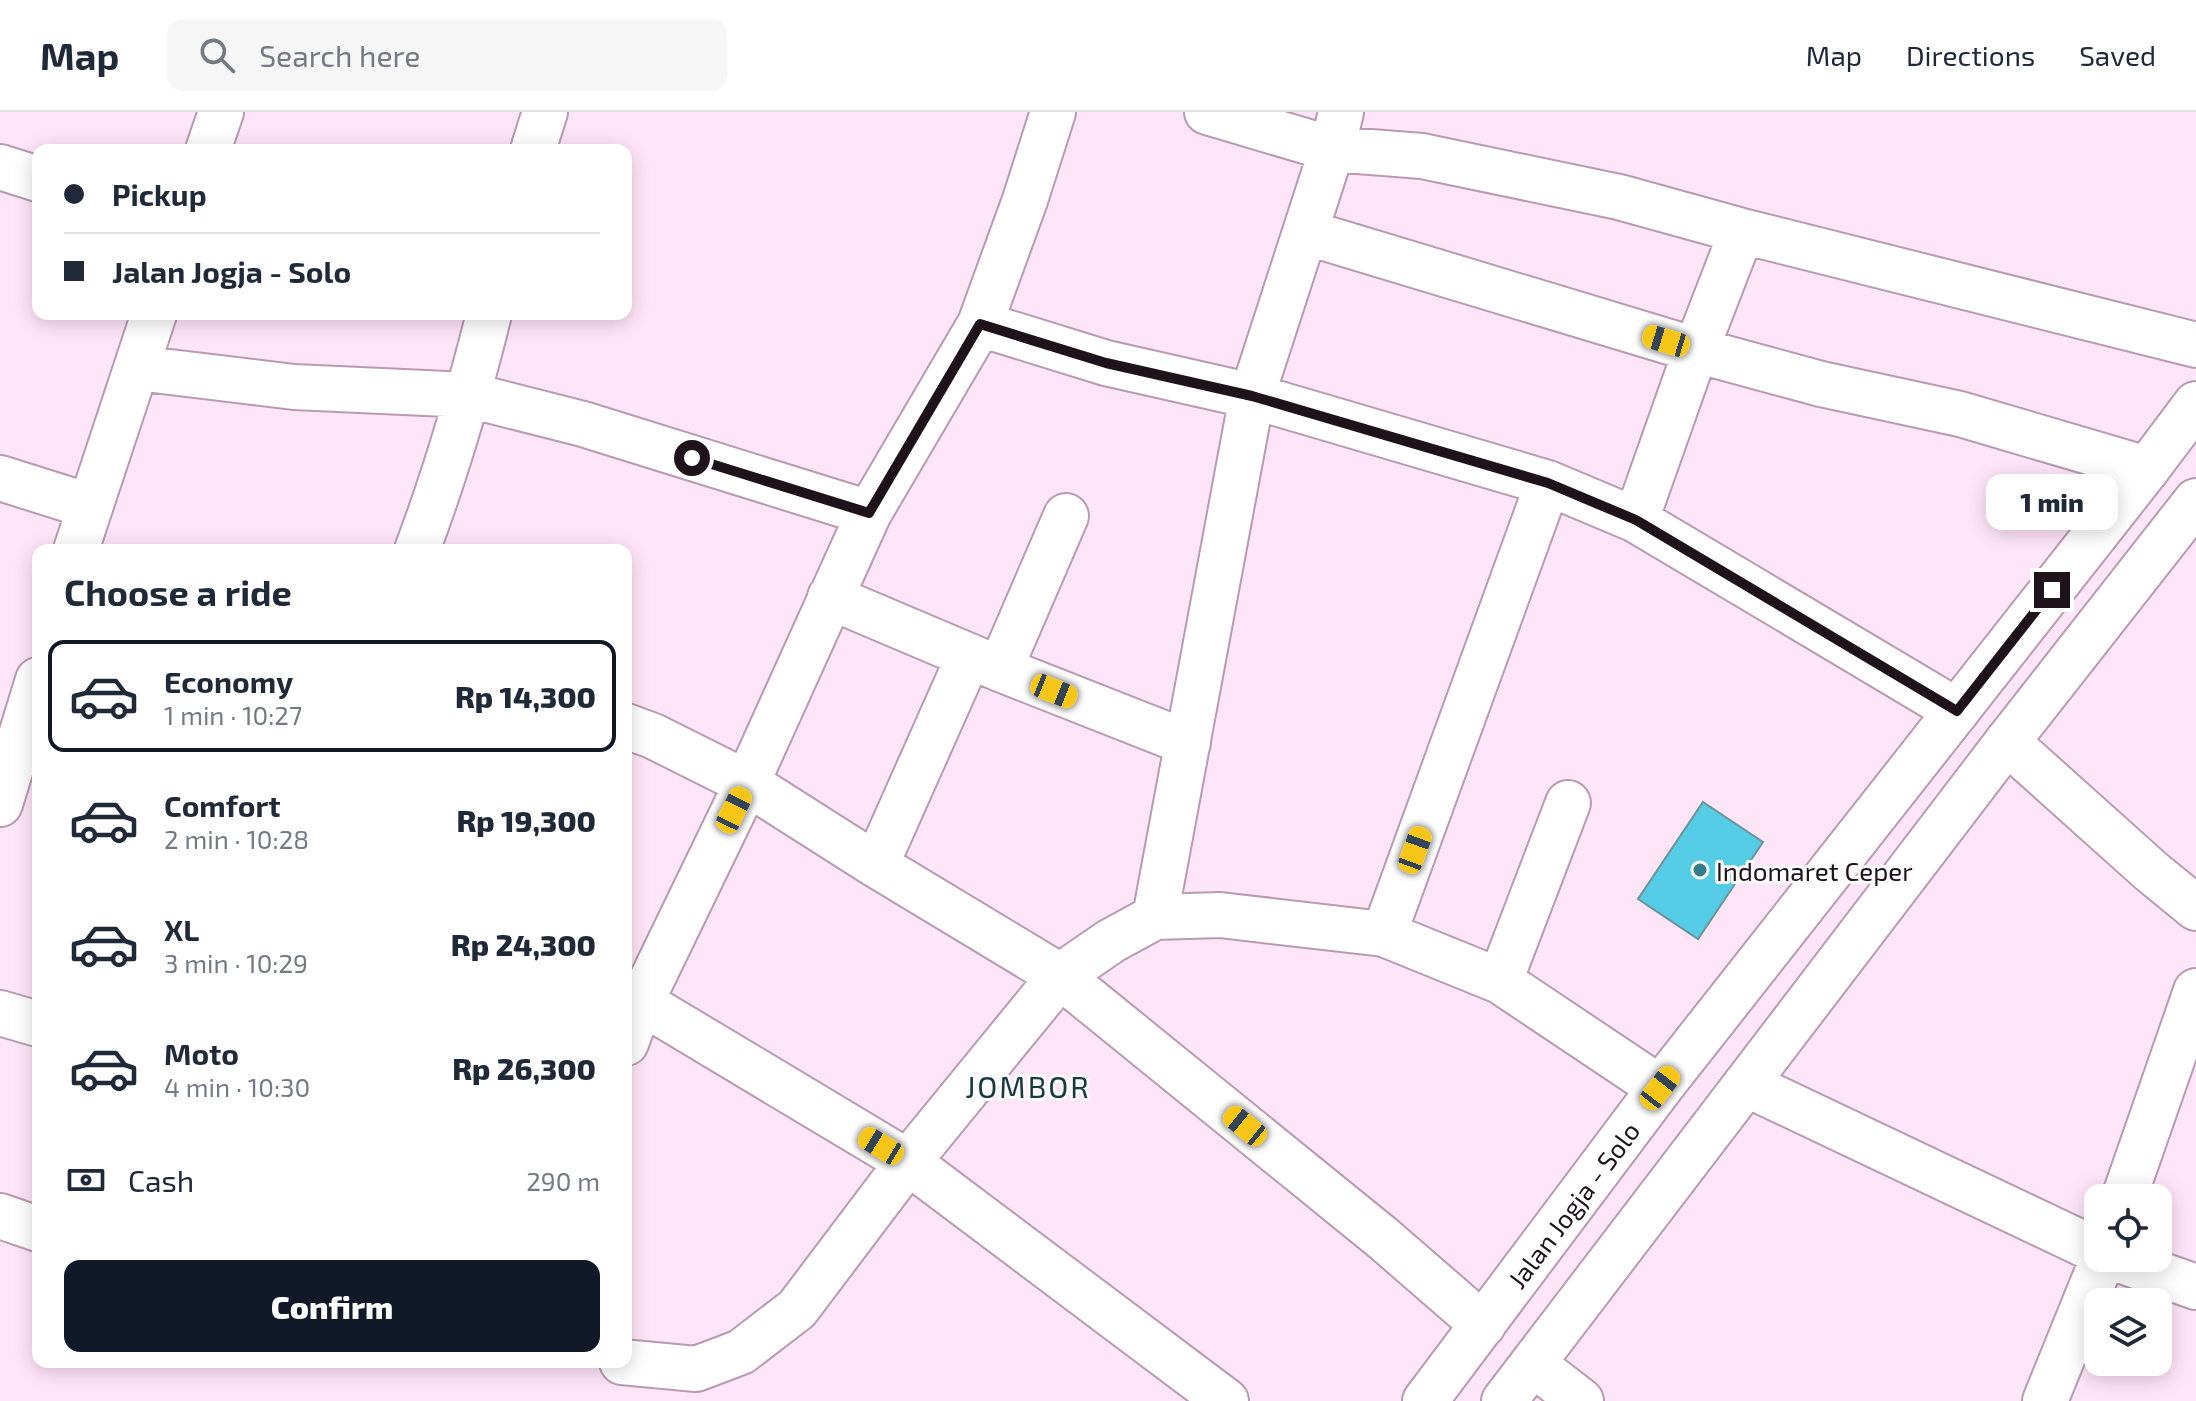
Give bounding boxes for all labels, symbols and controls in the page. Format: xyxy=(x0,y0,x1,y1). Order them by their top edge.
search box xyxy=(167,19,727,91)
text: Map xyxy=(40,32,119,78)
icon: search xyxy=(195,33,239,77)
text: Search here xyxy=(259,37,420,73)
text: Map xyxy=(1806,38,1862,72)
text: Directions xyxy=(1906,38,2035,72)
text: Saved xyxy=(2079,38,2156,72)
text: Pickup xyxy=(112,176,207,212)
text: Jalan Jogja - Solo xyxy=(112,253,351,289)
car xyxy=(1640,323,1692,359)
route start xyxy=(674,440,710,476)
callout: 1 min xyxy=(1986,474,2118,530)
text: 1 min xyxy=(2020,486,2084,517)
text: Choose a ride xyxy=(64,570,292,613)
route end xyxy=(2034,572,2070,608)
icon: car xyxy=(68,660,140,732)
text: Economy xyxy=(164,663,293,699)
car xyxy=(1027,671,1081,711)
text: Rp 14,300 xyxy=(455,678,596,714)
text: 1 min · 10:27 xyxy=(164,699,302,730)
car xyxy=(713,783,755,837)
icon: car xyxy=(68,784,140,856)
text: Comfort xyxy=(164,787,281,823)
text: Rp 19,300 xyxy=(456,802,596,838)
text: 2 min · 10:28 xyxy=(164,823,309,854)
car xyxy=(1396,823,1434,877)
place label: Indomaret Ceper xyxy=(1716,855,1913,886)
marker: Indomaret Ceper xyxy=(1691,861,1709,879)
icon: car xyxy=(68,908,140,980)
text: XL xyxy=(164,911,199,947)
text: Rp 24,300 xyxy=(451,926,596,962)
text: 3 min · 10:29 xyxy=(164,947,308,978)
icon: car xyxy=(68,1032,140,1104)
text: Moto xyxy=(164,1035,239,1071)
text: Rp 26,300 xyxy=(452,1050,596,1086)
car xyxy=(1636,1062,1684,1114)
district label: JOMBOR xyxy=(965,1068,1091,1104)
text: 4 min · 10:30 xyxy=(164,1071,310,1102)
car xyxy=(1219,1102,1271,1150)
street label: Jalan Jogja - Solo xyxy=(1500,1115,1645,1293)
car xyxy=(854,1123,908,1169)
icon: cash xyxy=(64,1158,108,1202)
text: Cash xyxy=(128,1162,194,1198)
text: 290 m xyxy=(526,1165,600,1196)
map controls xyxy=(2084,1184,2172,1376)
button: locate xyxy=(2084,1184,2172,1272)
button: Confirm xyxy=(64,1260,600,1352)
button: layers xyxy=(2084,1288,2172,1376)

